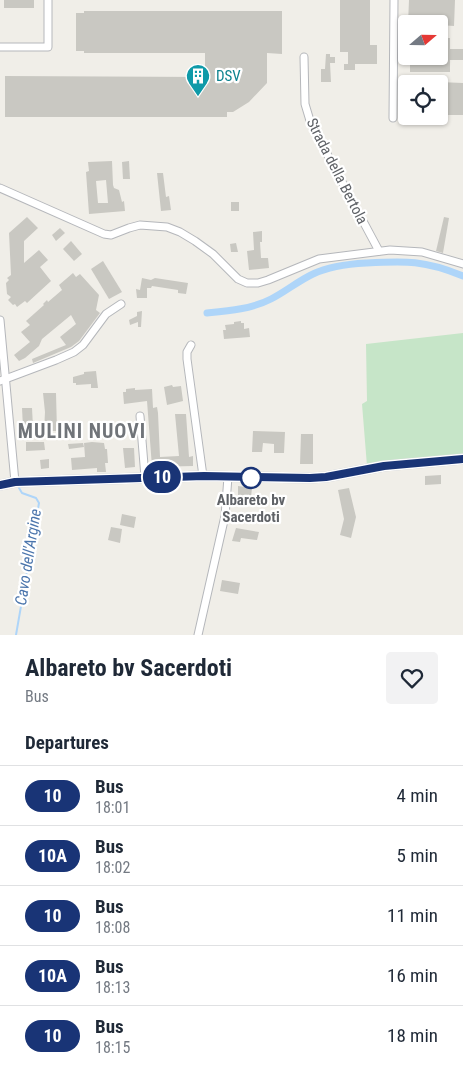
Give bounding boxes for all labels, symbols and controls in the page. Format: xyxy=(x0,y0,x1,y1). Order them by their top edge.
north arrow xyxy=(398,15,448,65)
map controls xyxy=(398,15,448,125)
building icon: DSV xyxy=(185,63,211,97)
place label: DSV xyxy=(216,67,241,85)
button: locate xyxy=(398,75,448,125)
street label: Strada della Bertola xyxy=(303,115,371,227)
district label: MULINI NUOVI xyxy=(18,419,146,443)
line badge: 10 xyxy=(140,461,184,493)
text: 10 xyxy=(153,466,171,487)
marker: Albareto bv Sacerdoti xyxy=(240,467,262,489)
place label: Albareto bv Sacerdoti xyxy=(217,491,286,526)
water label: Cavo dell'Argine xyxy=(11,507,45,607)
button: heart xyxy=(386,652,438,704)
text: Albareto bv Sacerdoti xyxy=(25,654,232,682)
text: Bus xyxy=(25,687,49,706)
text: Departures xyxy=(25,731,109,754)
text: Bus xyxy=(95,775,124,798)
text: 4 min xyxy=(396,784,438,807)
text: 10 xyxy=(43,785,62,806)
text: 18:01 xyxy=(95,798,130,817)
text: Bus xyxy=(95,835,124,858)
text: 5 min xyxy=(396,844,438,867)
text: 10A xyxy=(38,845,67,866)
text: 18:02 xyxy=(95,858,130,877)
text: Bus xyxy=(95,895,124,918)
text: 11 min xyxy=(387,904,438,927)
text: 10 xyxy=(43,905,62,926)
text: 18:08 xyxy=(95,918,130,937)
text: Bus xyxy=(95,955,124,978)
text: 16 min xyxy=(387,964,438,987)
text: 10A xyxy=(38,965,67,986)
text: 18:13 xyxy=(95,978,130,997)
text: Bus xyxy=(95,1015,124,1038)
text: 18 min xyxy=(387,1024,438,1047)
text: 10 xyxy=(43,1025,62,1046)
text: 18:15 xyxy=(95,1038,130,1057)

